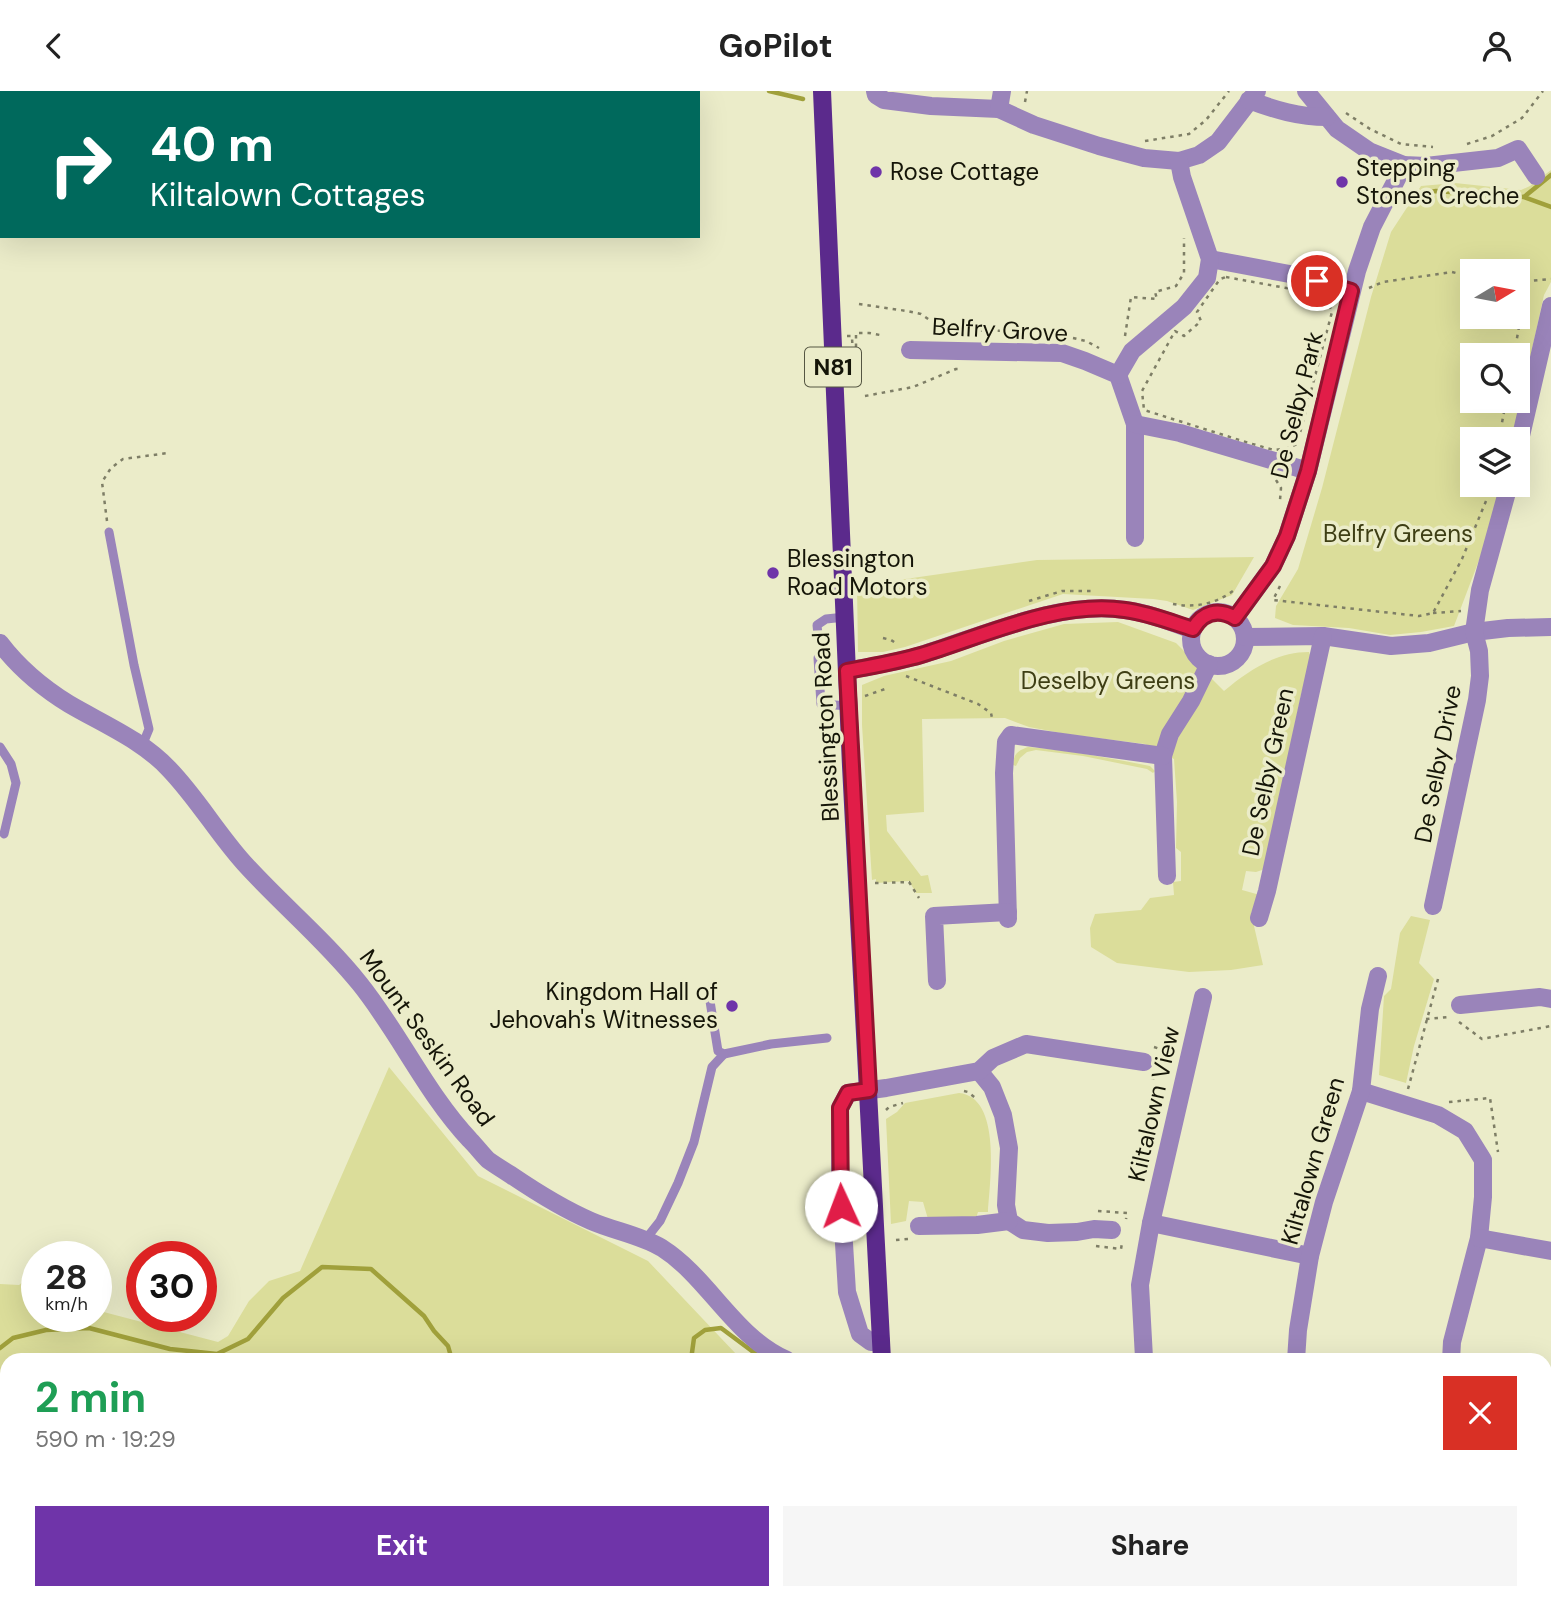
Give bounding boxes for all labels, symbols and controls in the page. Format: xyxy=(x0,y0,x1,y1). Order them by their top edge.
text: GoPilot xyxy=(718,25,833,67)
icon: back xyxy=(35,27,73,65)
icon: person xyxy=(1478,27,1516,65)
text: 40 m xyxy=(150,112,274,176)
icon: right xyxy=(35,119,126,210)
place label: Stepping Stones Creche xyxy=(1356,152,1520,211)
place label: Rose Cottage xyxy=(890,156,1039,187)
marker: Rose Cottage xyxy=(868,164,884,180)
text: Kiltalown Cottages xyxy=(150,174,426,216)
marker: Stepping Stones Creche xyxy=(1334,174,1350,190)
pin xyxy=(1287,251,1347,311)
north arrow xyxy=(1460,259,1530,329)
map controls xyxy=(1460,259,1530,497)
icon: arrive xyxy=(1298,262,1336,300)
street label: Belfry Grove xyxy=(931,310,1069,349)
street label: De Selby Park xyxy=(1263,328,1330,482)
button: search xyxy=(1460,343,1530,413)
road number: N81 xyxy=(805,347,861,387)
button: layers xyxy=(1460,427,1530,497)
park label: Belfry Greens xyxy=(1323,518,1473,549)
place label: Blessington Road Motors xyxy=(787,543,927,602)
marker: Blessington Road Motors xyxy=(765,565,781,581)
street label: Blessington Road xyxy=(805,631,846,823)
park label: Deselby Greens xyxy=(1021,665,1195,696)
street label: De Selby Drive xyxy=(1407,682,1468,845)
street label: De Selby Green xyxy=(1235,685,1300,859)
street label: Mount Seskin Road xyxy=(353,943,502,1132)
place label: Kingdom Hall of Jehovah's Witnesses xyxy=(489,976,718,1035)
marker: Kingdom Hall of Jehovah's Witnesses xyxy=(724,998,740,1014)
street label: Kiltalown View xyxy=(1121,1023,1186,1185)
street label: Kiltalown Green xyxy=(1274,1074,1351,1248)
position arrow xyxy=(804,1169,878,1243)
speed limit sign: 30 xyxy=(126,1241,217,1332)
text: 28 xyxy=(45,1254,88,1300)
text: km/h xyxy=(45,1292,88,1316)
text: 2 min xyxy=(35,1370,146,1425)
button: close xyxy=(1443,1376,1517,1450)
text: 590 m · 19:29 xyxy=(35,1424,176,1454)
button: Exit xyxy=(35,1506,769,1586)
button: Share xyxy=(783,1506,1517,1586)

